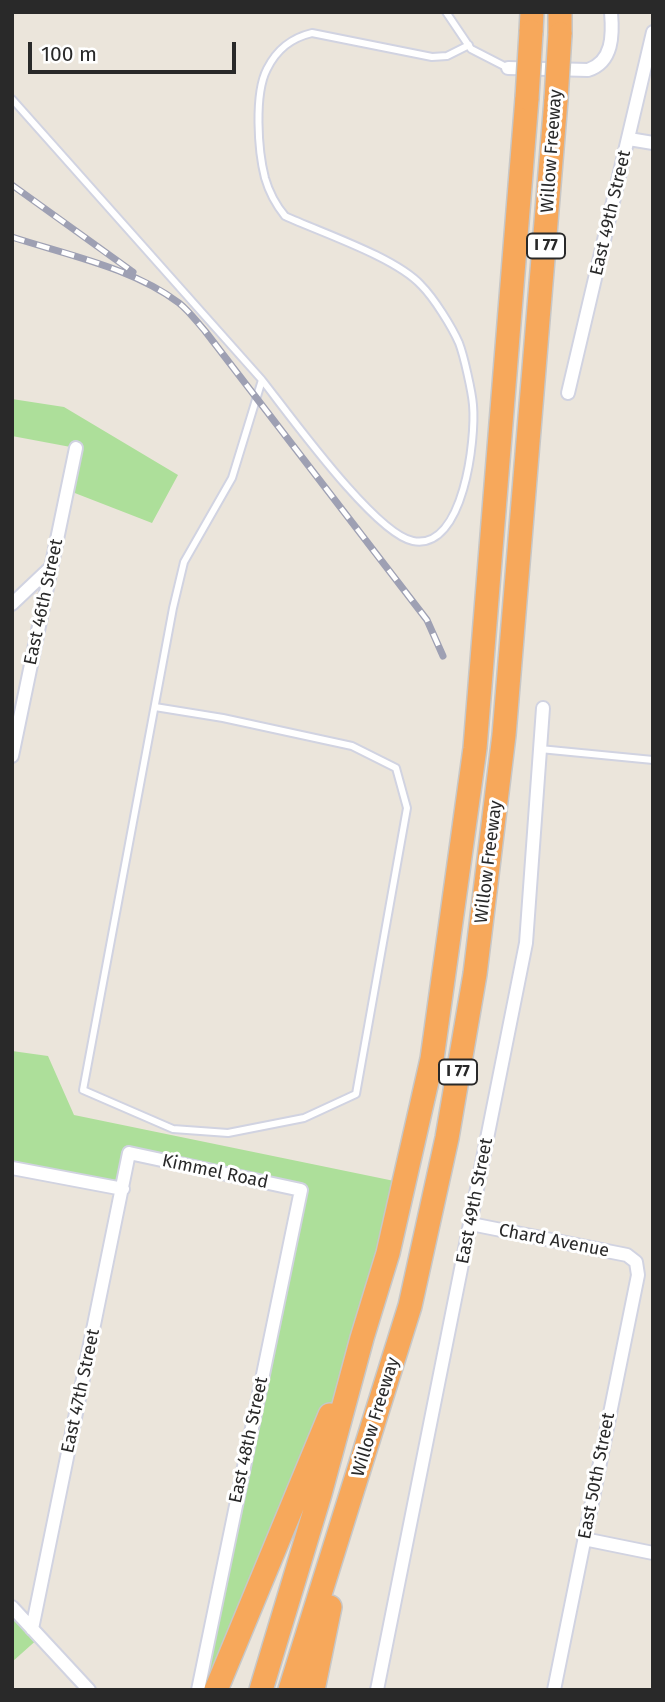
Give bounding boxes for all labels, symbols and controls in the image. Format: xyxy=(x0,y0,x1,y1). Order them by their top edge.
scale bar xyxy=(32,28,240,72)
text: 100 m xyxy=(41,41,97,67)
street label: Willow Freeway xyxy=(537,88,567,214)
street label: East 49th Street xyxy=(586,148,636,278)
road number: I 77 xyxy=(527,234,565,258)
street label: East 46th Street xyxy=(20,537,68,667)
street label: Willow Freeway xyxy=(471,799,507,925)
road number: I 77 xyxy=(439,1060,477,1084)
street label: East 49th Street xyxy=(452,1136,498,1266)
street label: Kimmel Road xyxy=(160,1150,270,1194)
street label: Chard Avenue xyxy=(497,1220,611,1262)
street label: East 47th Street xyxy=(57,1327,105,1455)
street label: Willow Freeway xyxy=(348,1355,404,1479)
street label: East 48th Street xyxy=(225,1375,273,1505)
street label: East 50th Street xyxy=(574,1411,620,1541)

